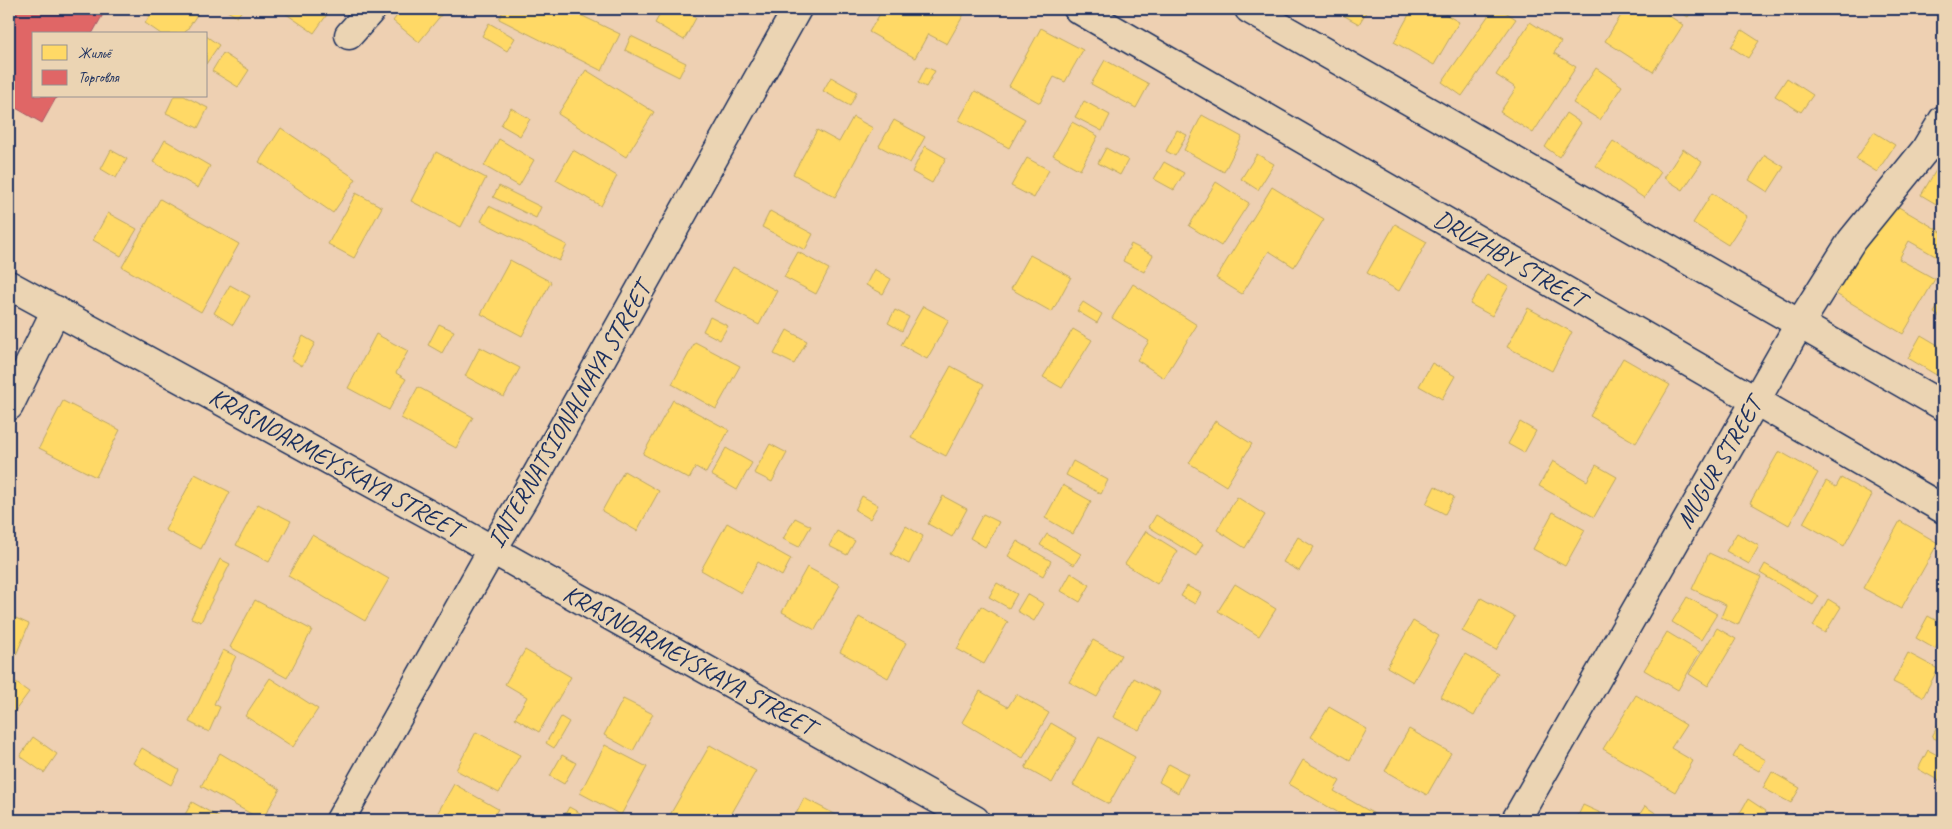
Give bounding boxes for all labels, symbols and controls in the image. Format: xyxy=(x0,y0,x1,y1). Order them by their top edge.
legend xyxy=(32,32,208,98)
text: Жильё xyxy=(78,44,113,63)
text: Торговля xyxy=(78,68,121,87)
street label: DRUZHBY STREET xyxy=(1428,203,1596,318)
street label: INTERNATSIONALNAYA STREET xyxy=(480,271,661,553)
street label: KRASNOARMEYSKAYA STREET xyxy=(204,380,472,549)
street label: MUGUR STREET xyxy=(1669,387,1772,534)
street label: KRASNOARMEYSKAYA STREET xyxy=(558,577,826,746)

